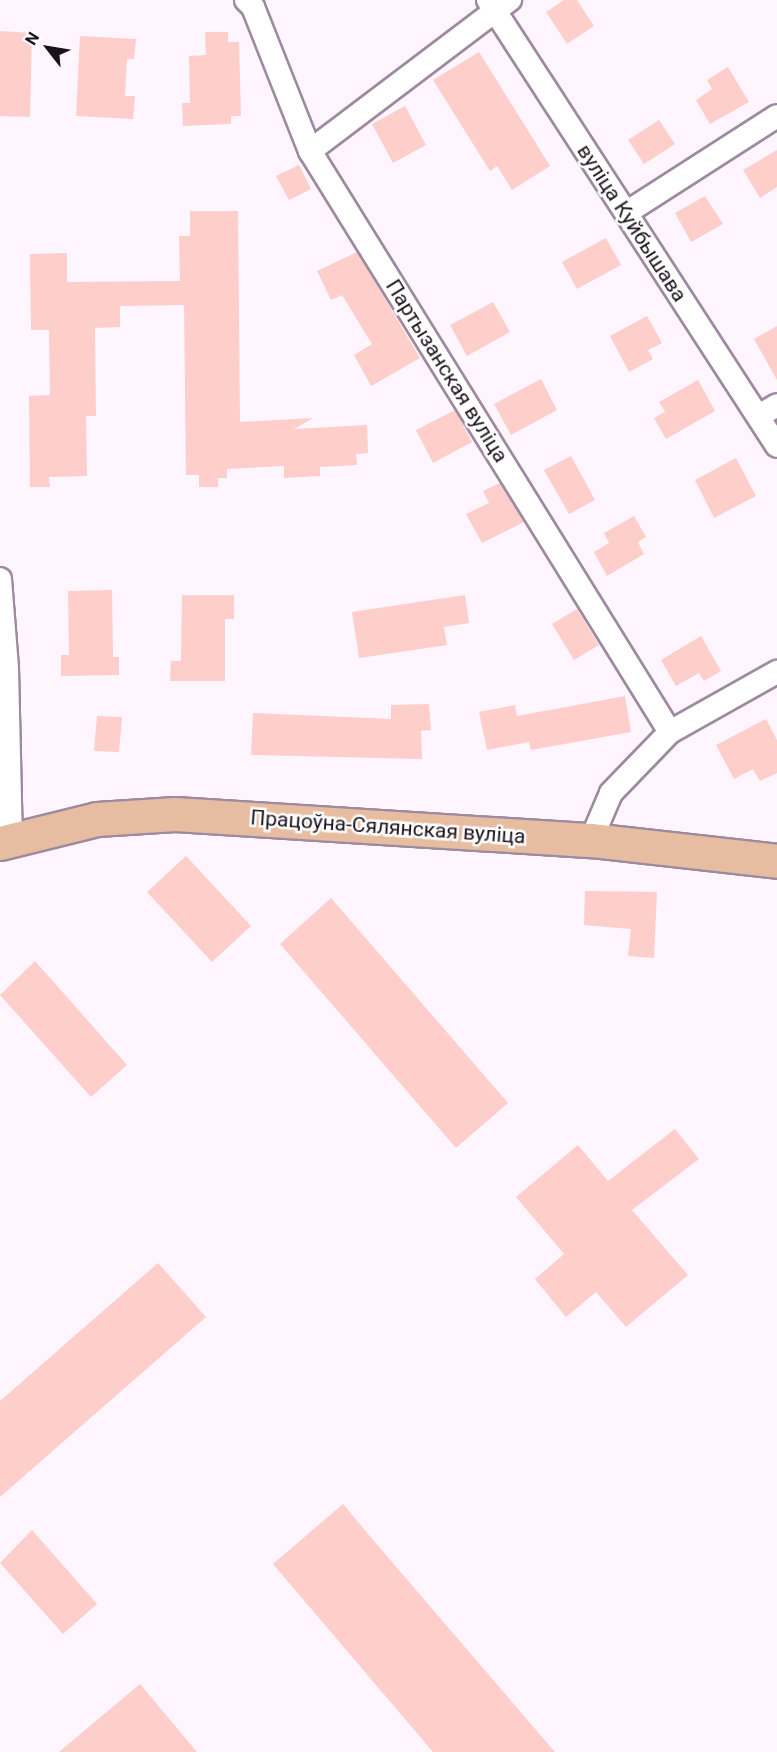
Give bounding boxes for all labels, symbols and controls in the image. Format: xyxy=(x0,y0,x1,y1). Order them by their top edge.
north arrow xyxy=(18,18,78,78)
text: N xyxy=(21,29,43,48)
street label: вуліца Куйбышава xyxy=(572,140,692,306)
street label: Партызанская вуліца xyxy=(380,275,514,467)
street label: Працоўна-Сялянская вуліца xyxy=(250,805,526,849)

